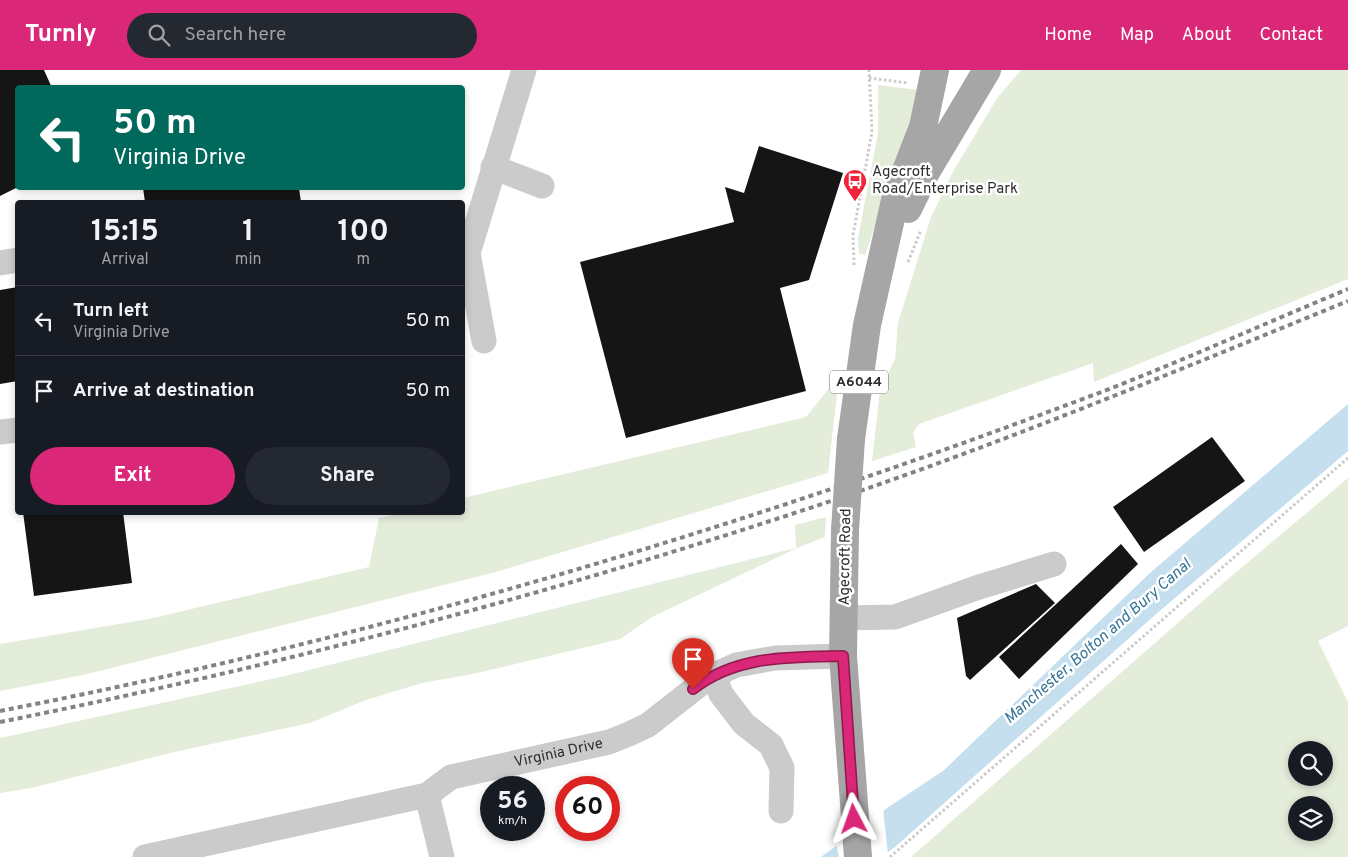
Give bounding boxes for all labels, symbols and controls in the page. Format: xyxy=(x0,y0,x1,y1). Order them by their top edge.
search box xyxy=(127,13,477,58)
text: Turnly xyxy=(25,20,97,50)
icon: search xyxy=(145,21,173,49)
text: Search here xyxy=(185,23,286,47)
text: Home xyxy=(1044,24,1092,47)
text: Map xyxy=(1120,24,1154,47)
text: About xyxy=(1182,24,1231,47)
text: Contact xyxy=(1259,24,1323,47)
text: 50 m xyxy=(113,102,197,146)
icon: left xyxy=(30,105,95,170)
text: Virginia Drive xyxy=(113,145,246,172)
place label: Agecroft Road/Enterprise Park xyxy=(872,163,1018,199)
bus stop icon: Agecroft Road/Enterprise Park xyxy=(842,168,868,202)
text: 15:15 xyxy=(91,214,159,251)
text: 1 xyxy=(242,214,254,251)
text: 100 xyxy=(337,214,389,251)
text: Arrival xyxy=(101,250,149,270)
text: min xyxy=(235,250,261,270)
text: m xyxy=(356,250,370,270)
text: Turn left xyxy=(73,299,149,323)
icon: left xyxy=(30,307,58,335)
text: 50 m xyxy=(405,309,450,333)
text: Virginia Drive xyxy=(73,323,170,343)
road number: A6044 xyxy=(830,370,888,394)
icon: arrive xyxy=(30,377,58,405)
text: Arrive at destination xyxy=(73,379,254,403)
text: 50 m xyxy=(405,379,450,403)
button: Exit xyxy=(30,447,235,505)
button: Share xyxy=(245,447,450,505)
street label: Agecroft Road xyxy=(836,508,856,606)
water label: Manchester, Bolton and Bury Canal xyxy=(1000,555,1196,729)
pin xyxy=(672,638,714,689)
icon: arrive xyxy=(679,645,707,673)
street label: Virginia Drive xyxy=(512,734,605,772)
map controls xyxy=(1288,741,1333,841)
button: search xyxy=(1288,741,1333,786)
speed limit sign: 60 xyxy=(555,776,620,841)
text: 56 xyxy=(497,786,528,818)
position arrow xyxy=(827,792,879,844)
button: layers xyxy=(1288,796,1333,841)
text: km/h xyxy=(498,813,527,829)

